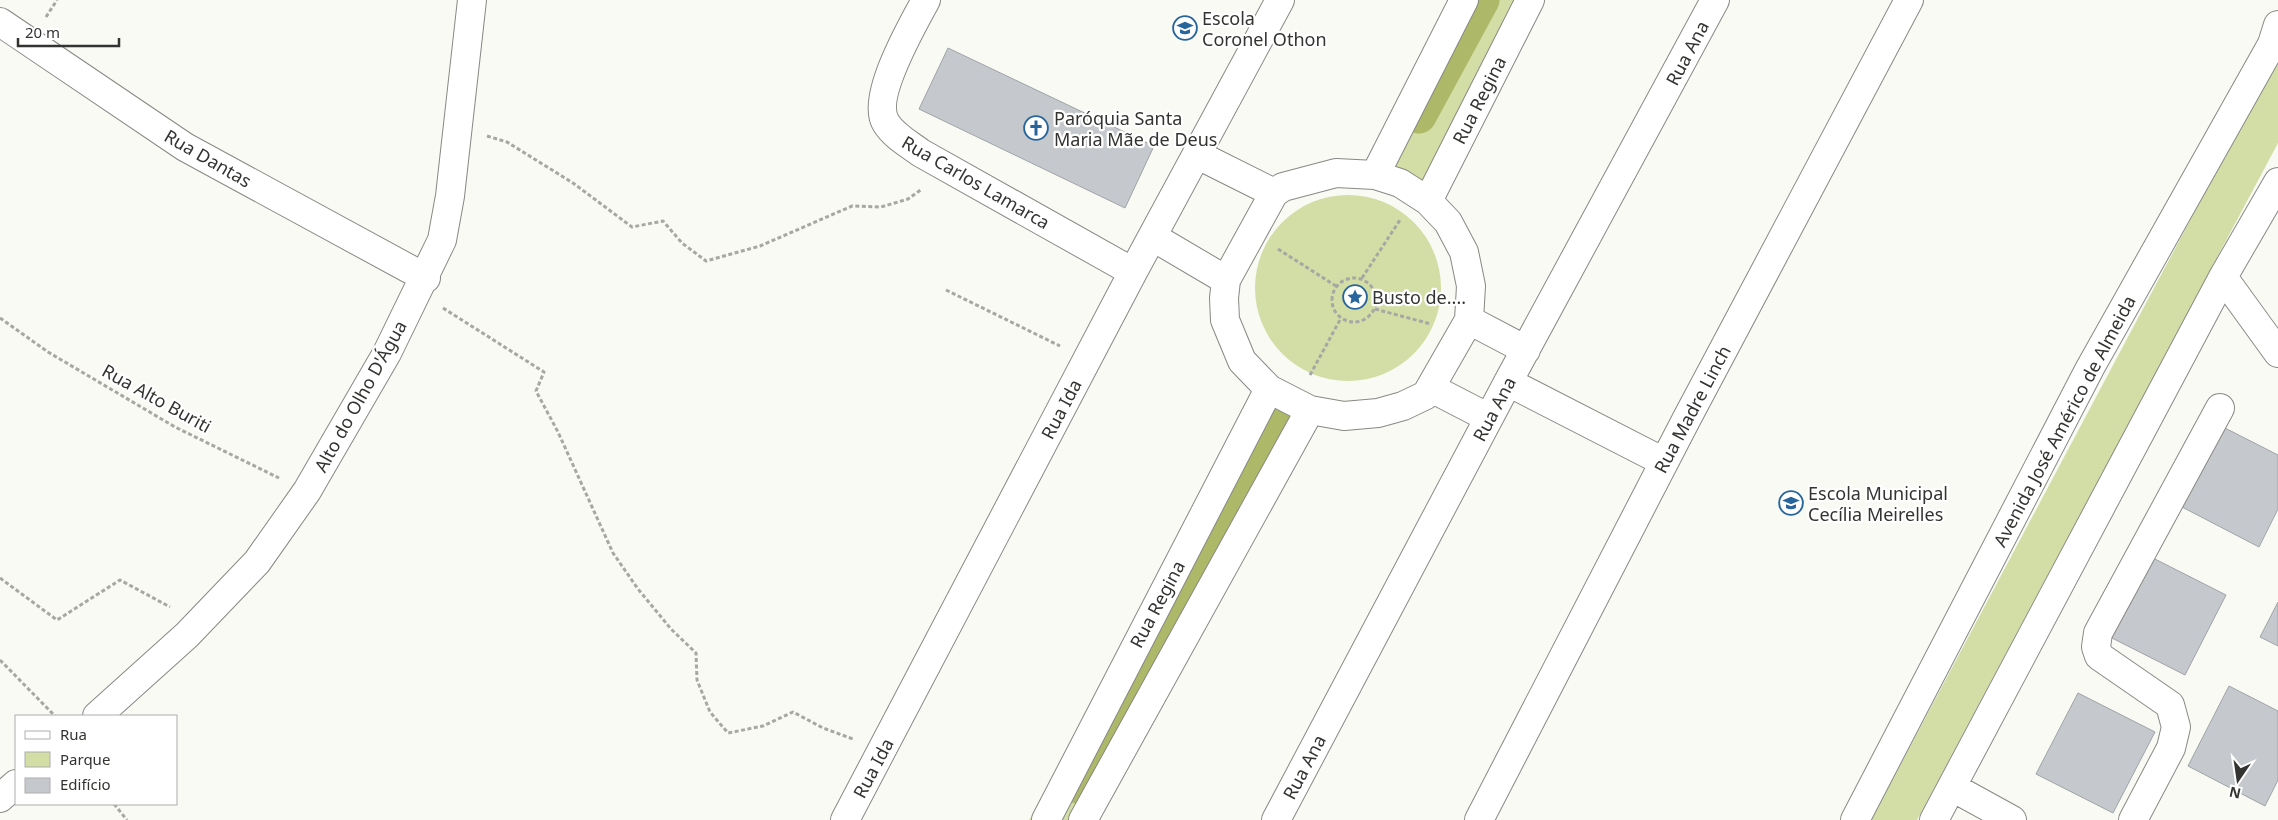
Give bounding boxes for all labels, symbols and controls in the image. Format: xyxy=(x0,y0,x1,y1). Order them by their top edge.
place label: Escola Coronel Othon xyxy=(1202,6,1327,51)
scale bar xyxy=(18,15,119,47)
school or university icon: Escola Coronel Othon xyxy=(1172,15,1198,41)
street label: Rua Ana xyxy=(1660,17,1714,89)
text: 20 m xyxy=(25,22,60,42)
street label: Rua Regina xyxy=(1447,52,1511,148)
place label: Paróquia Santa Maria Mãe de Deus xyxy=(1054,106,1217,151)
church icon: Paróquia Santa Maria Mãe de Deus xyxy=(1023,115,1049,141)
street label: Rua Dantas xyxy=(160,123,256,193)
street label: Rua Carlos Lamarca xyxy=(898,130,1054,234)
place icon: Busto de.... xyxy=(1342,284,1368,310)
place label: Busto de.... xyxy=(1372,285,1466,309)
street label: Avenida José Américo de Almeida xyxy=(1987,291,2141,551)
street label: Alto do Olho D'Água xyxy=(308,316,412,476)
street label: Rua Madre Linch xyxy=(1648,341,1736,477)
street label: Rua Alto Buriti xyxy=(98,358,216,438)
street label: Rua Ana xyxy=(1467,373,1521,445)
street label: Rua Ida xyxy=(1035,375,1087,443)
place label: Escola Municipal Cecília Meirelles xyxy=(1808,481,1948,526)
school or university icon: Escola Municipal Cecília Meirelles xyxy=(1778,490,1804,516)
street label: Rua Regina xyxy=(1124,556,1190,652)
legend xyxy=(15,715,178,805)
text: Rua xyxy=(60,724,87,744)
street label: Rua Ana xyxy=(1277,731,1331,803)
street label: Rua Ida xyxy=(847,734,899,802)
text: Parque xyxy=(60,749,110,769)
north arrow xyxy=(2213,755,2263,805)
text: Edifício xyxy=(60,774,111,794)
text: N xyxy=(2227,783,2243,804)

